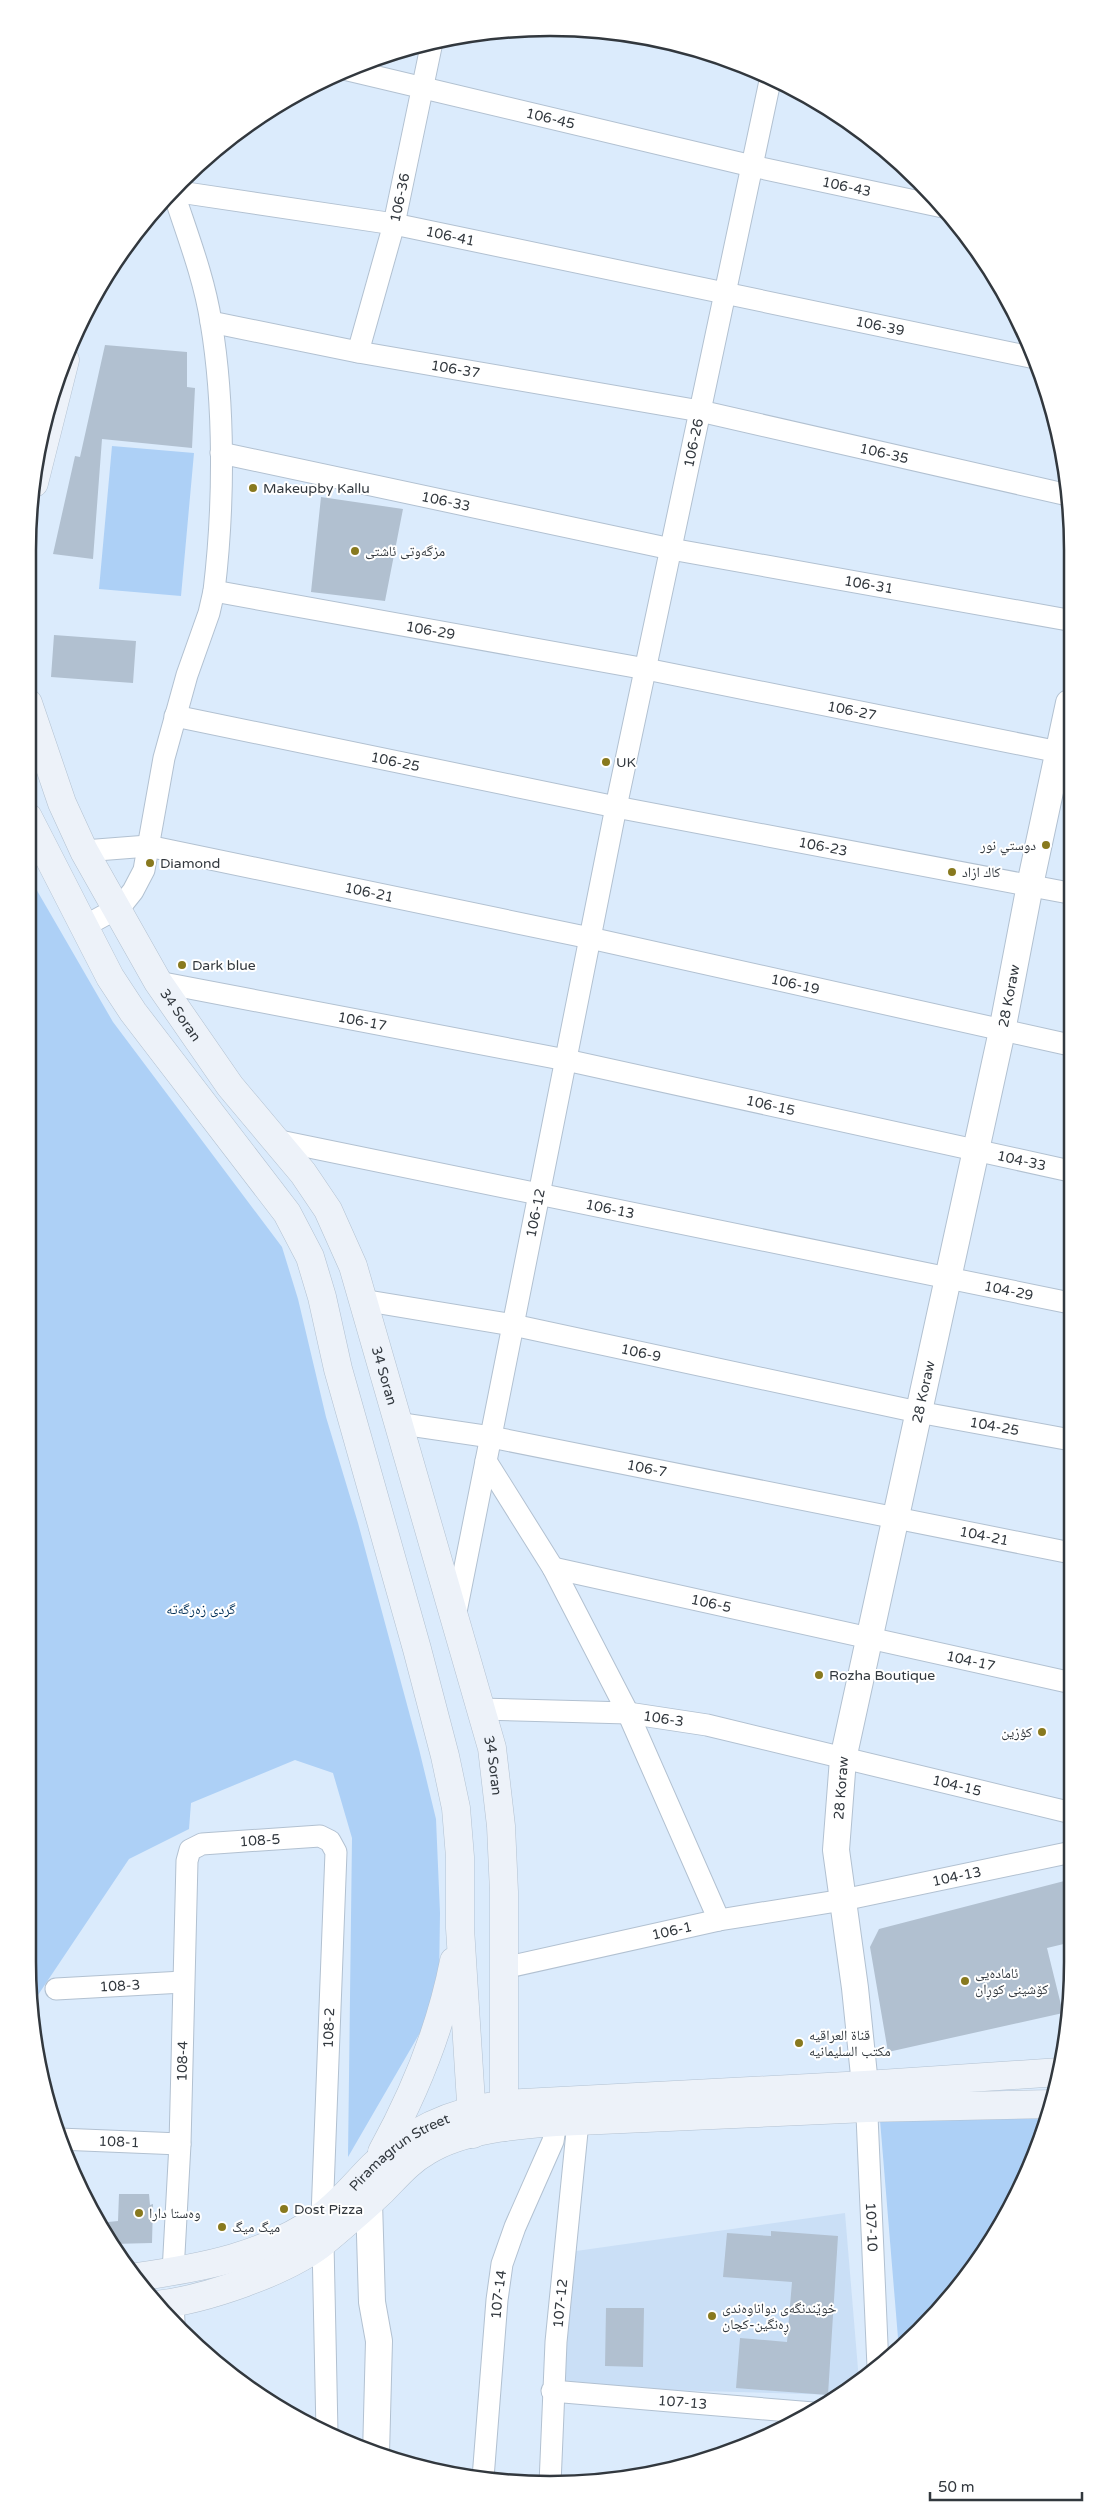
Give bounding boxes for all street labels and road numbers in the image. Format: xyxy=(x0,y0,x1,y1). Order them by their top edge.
street label: 106-45 xyxy=(524,104,577,132)
street label: 106-36 xyxy=(386,171,413,224)
street label: 106-43 xyxy=(820,173,873,200)
street label: 106-41 xyxy=(424,222,476,249)
street label: 106-39 xyxy=(854,312,906,339)
street label: 106-37 xyxy=(430,356,481,381)
street label: 106-26 xyxy=(680,417,707,469)
street label: 106-35 xyxy=(858,439,910,467)
street label: 106-33 xyxy=(420,487,472,514)
street label: 106-31 xyxy=(843,572,895,597)
street label: 106-29 xyxy=(405,617,456,643)
street label: 106-27 xyxy=(826,697,878,724)
street label: 106-25 xyxy=(369,748,421,775)
street label: 106-23 xyxy=(797,833,849,859)
street label: 106-21 xyxy=(343,879,395,905)
street label: 28 Koraw xyxy=(994,963,1023,1029)
street label: 106-19 xyxy=(769,970,821,997)
street label: 34 Soran xyxy=(157,985,205,1045)
street label: 106-17 xyxy=(336,1008,388,1034)
street label: 106-15 xyxy=(745,1091,797,1119)
street label: 104-33 xyxy=(996,1147,1048,1174)
street label: 106-12 xyxy=(522,1187,549,1239)
street label: 106-13 xyxy=(584,1195,636,1222)
street label: 104-29 xyxy=(983,1277,1035,1304)
street label: 106-9 xyxy=(619,1340,663,1365)
street label: 34 Soran xyxy=(368,1344,401,1407)
street label: 28 Koraw xyxy=(908,1359,938,1425)
street label: 104-25 xyxy=(968,1413,1020,1439)
street label: 106-7 xyxy=(625,1456,668,1480)
street label: 104-21 xyxy=(958,1522,1010,1549)
street label: 106-5 xyxy=(689,1590,733,1616)
street label: 104-17 xyxy=(945,1647,997,1674)
street label: 106-3 xyxy=(642,1707,685,1730)
street label: 34 Soran xyxy=(480,1733,506,1796)
street label: 28 Koraw xyxy=(830,1756,852,1820)
street label: 104-15 xyxy=(931,1771,983,1799)
street label: 108-5 xyxy=(239,1830,281,1850)
street label: 104-13 xyxy=(930,1863,983,1890)
street label: 106-1 xyxy=(650,1918,694,1943)
street label: 108-3 xyxy=(99,1976,141,1995)
street label: 108-2 xyxy=(320,2007,338,2049)
street label: 108-4 xyxy=(173,2040,191,2082)
street label: Piramagrun Street xyxy=(345,2109,452,2194)
street label: 108-1 xyxy=(98,2132,140,2151)
street label: 107-10 xyxy=(862,2202,881,2252)
street label: 107-14 xyxy=(487,2269,510,2320)
street label: 107-12 xyxy=(549,2278,571,2329)
street label: 107-13 xyxy=(657,2391,708,2413)

